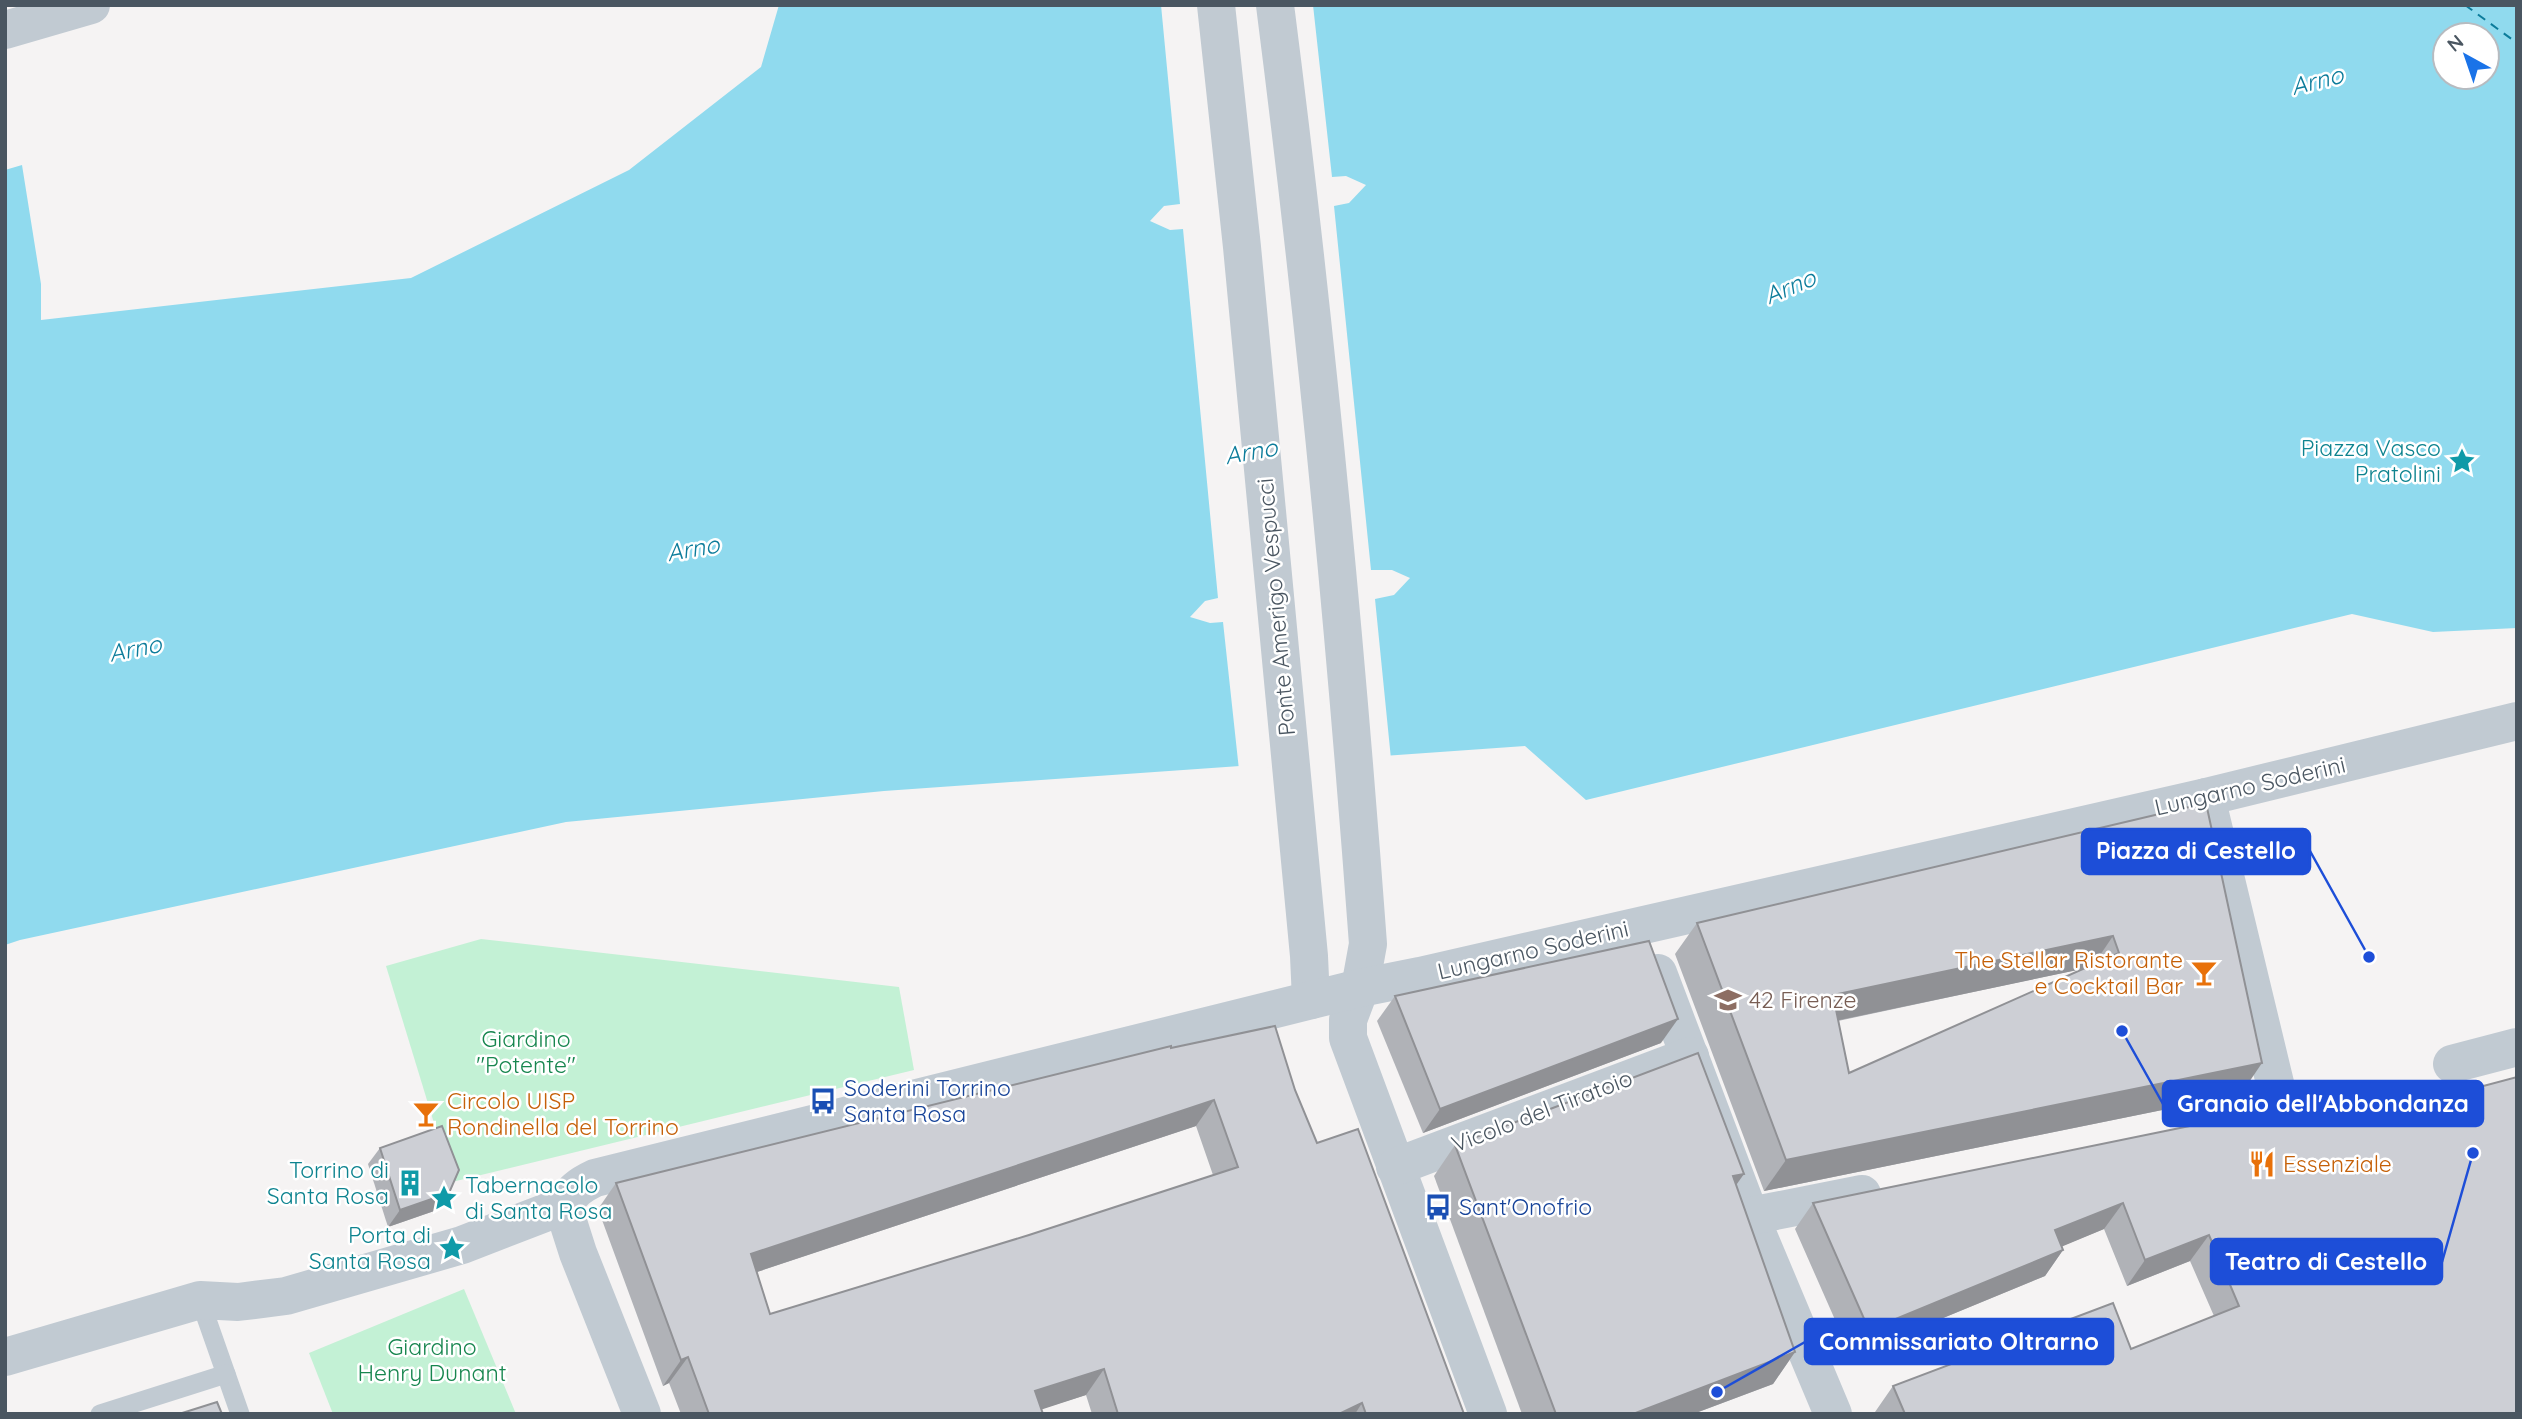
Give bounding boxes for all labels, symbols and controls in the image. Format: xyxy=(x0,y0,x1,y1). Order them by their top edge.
north arrow xyxy=(2431,21,2501,91)
text: N xyxy=(2442,29,2468,57)
water label: Arno xyxy=(2287,59,2348,101)
water label: Arno xyxy=(1759,261,1821,310)
water label: Arno xyxy=(1222,431,1281,470)
place label: Piazza Vasco Pratolini xyxy=(2301,433,2441,488)
place icon: Piazza Vasco Pratolini xyxy=(2447,446,2477,476)
street label: Ponte Amerigo Vespucci xyxy=(1250,477,1301,737)
water label: Arno xyxy=(664,528,723,567)
water label: Arno xyxy=(106,628,165,668)
street label: Lungarno Soderini xyxy=(2152,749,2348,822)
callout: Piazza di Cestello xyxy=(2082,829,2310,874)
text: Piazza di Cestello xyxy=(2096,835,2296,865)
street label: Lungarno Soderini xyxy=(1435,913,1631,986)
place label: The Stellar Ristorante e Cocktail Bar xyxy=(1954,945,2183,1000)
bar icon: The Stellar Ristorante e Cocktail Bar xyxy=(2189,958,2219,988)
school or university icon: 42 Firenze xyxy=(1713,985,1743,1015)
place label: 42 Firenze xyxy=(1749,985,1857,1014)
park label: Giardino "Potente" xyxy=(476,1024,576,1079)
street label: Vicolo del Tiratoio xyxy=(1447,1063,1636,1158)
place label: Soderini Torrino Santa Rosa xyxy=(844,1073,1011,1128)
callout: Granaio dell'Abbondanza xyxy=(2163,1081,2483,1126)
place label: Circolo UISP Rondinella del Torrino xyxy=(447,1086,679,1141)
bus stop icon: Soderini Torrino Santa Rosa xyxy=(808,1086,838,1116)
text: Granaio dell'Abbondanza xyxy=(2177,1088,2469,1118)
bar icon: Circolo UISP Rondinella del Torrino xyxy=(411,1099,441,1129)
restaurant icon: Essenziale xyxy=(2247,1149,2277,1179)
place label: Essenziale xyxy=(2283,1149,2392,1178)
place label: Torrino di Santa Rosa xyxy=(267,1155,389,1210)
building icon: Torrino di Santa Rosa xyxy=(395,1168,425,1198)
place label: Tabernacolo di Santa Rosa xyxy=(465,1170,612,1225)
place icon: Tabernacolo di Santa Rosa xyxy=(429,1183,459,1213)
bus stop icon: Sant'Onofrio xyxy=(1423,1192,1453,1222)
place label: Sant'Onofrio xyxy=(1459,1192,1592,1221)
place label: Porta di Santa Rosa xyxy=(309,1220,431,1275)
place icon: Porta di Santa Rosa xyxy=(437,1233,467,1263)
callout: Teatro di Cestello xyxy=(2211,1239,2442,1284)
text: Teatro di Cestello xyxy=(2225,1246,2427,1276)
callout: Commissariato Oltrarno xyxy=(1805,1319,2113,1364)
text: Commissariato Oltrarno xyxy=(1819,1326,2099,1356)
park label: Giardino Henry Dunant xyxy=(358,1332,507,1387)

